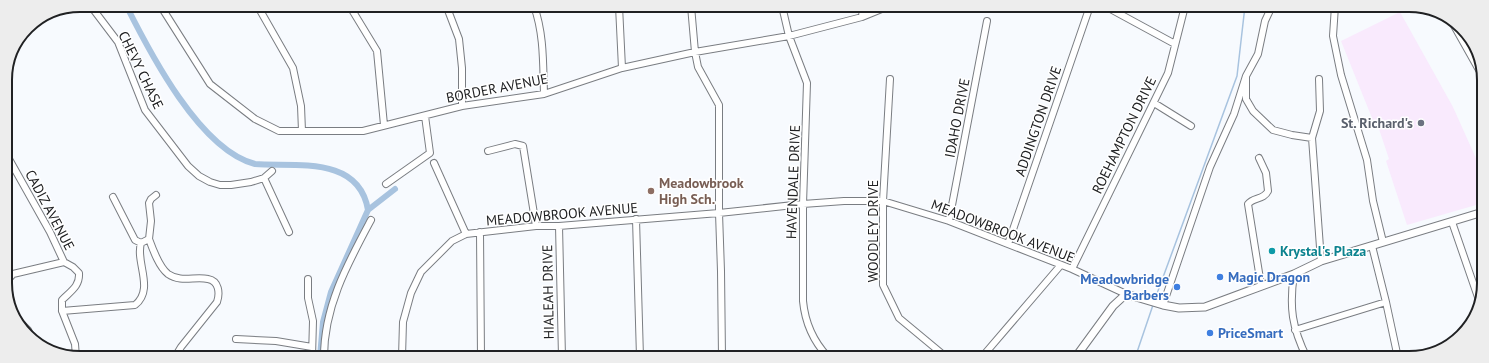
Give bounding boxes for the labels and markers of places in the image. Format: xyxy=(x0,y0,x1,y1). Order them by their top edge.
place label: St. Richard's xyxy=(1341,114,1413,132)
marker: St. Richard's xyxy=(1416,118,1426,128)
place label: Meadowbrook High Sch. xyxy=(659,174,744,208)
marker: Meadowbrook High Sch. xyxy=(646,186,656,196)
place label: Krystal's Plaza xyxy=(1280,242,1366,260)
marker: Krystal's Plaza xyxy=(1267,246,1277,256)
place label: Magic Dragon xyxy=(1228,268,1310,286)
place label: Meadowbridge Barbers xyxy=(1080,270,1169,304)
marker: Magic Dragon xyxy=(1215,272,1225,282)
marker: Meadowbridge Barbers xyxy=(1172,282,1182,292)
place label: PriceSmart xyxy=(1218,324,1283,342)
marker: PriceSmart xyxy=(1205,328,1215,338)

